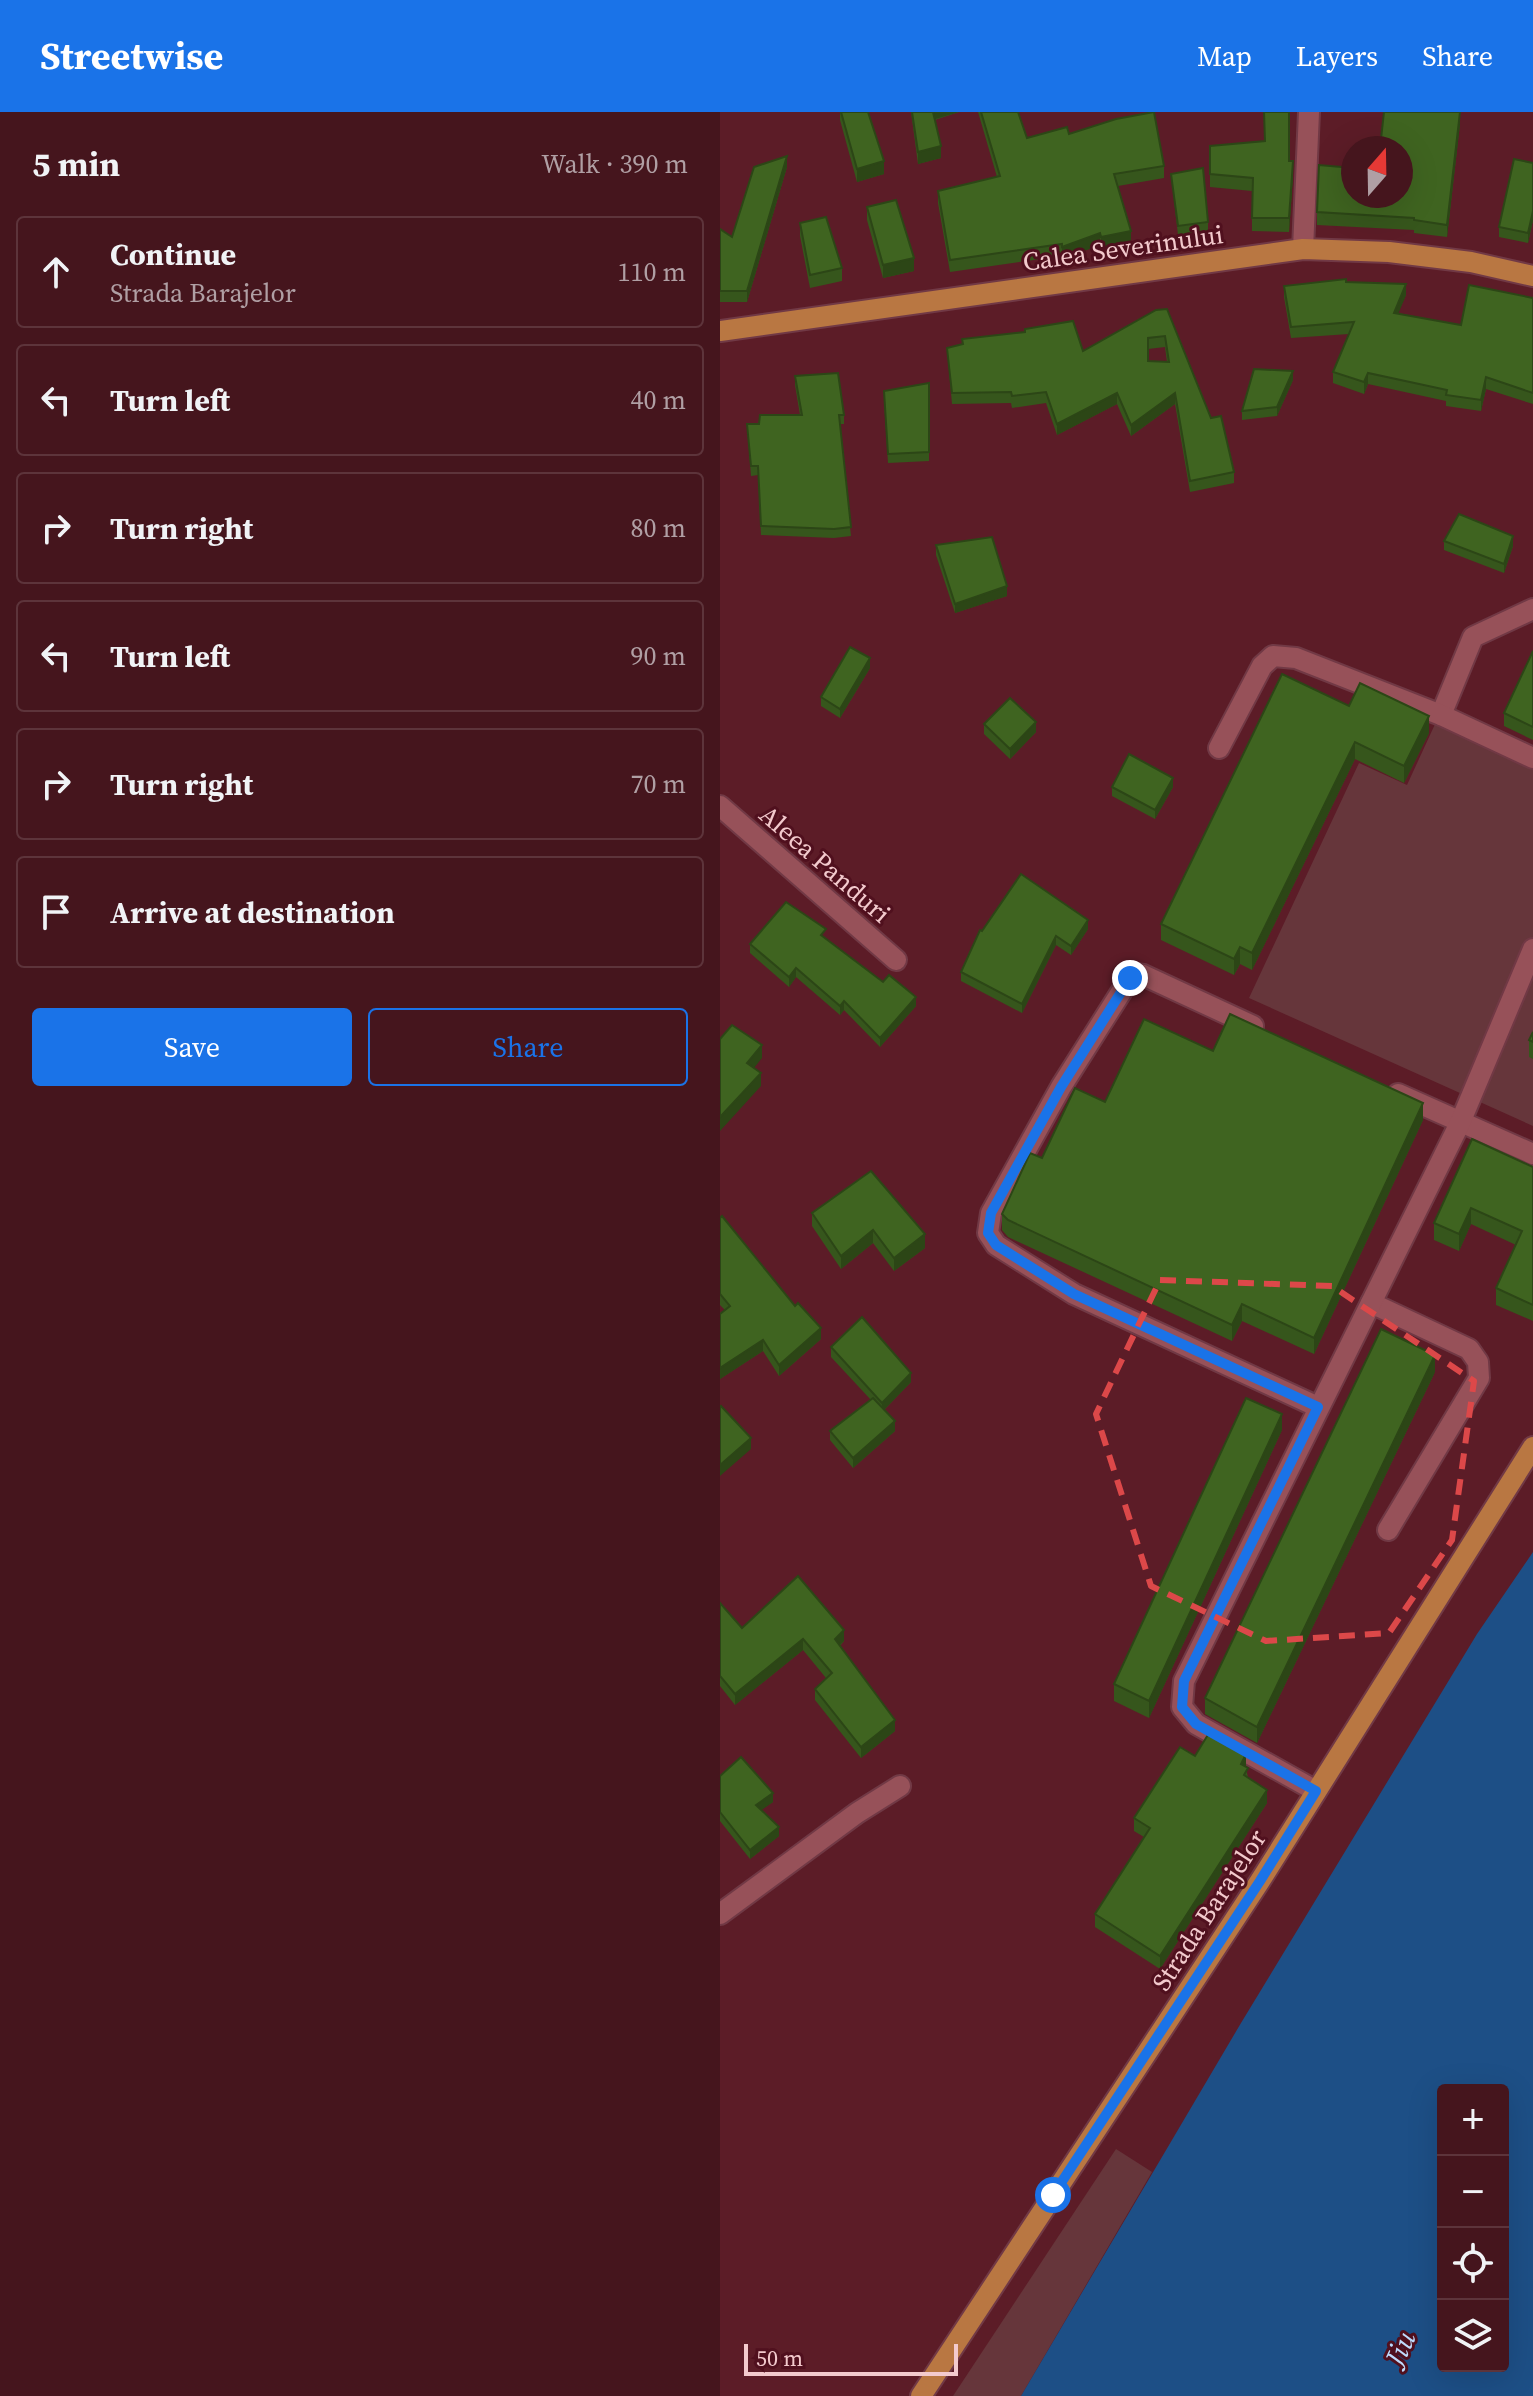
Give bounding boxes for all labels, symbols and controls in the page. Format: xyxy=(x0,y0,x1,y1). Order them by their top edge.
text: Streetwise xyxy=(40,30,223,82)
text: Map xyxy=(1197,37,1252,75)
text: Layers xyxy=(1296,37,1378,75)
text: Share xyxy=(1422,37,1493,75)
north arrow xyxy=(1341,136,1413,208)
text: 5 min xyxy=(32,141,120,187)
text: Walk · 390 m xyxy=(541,146,688,182)
street label: Calea Severinului xyxy=(1021,216,1225,280)
text: Continue xyxy=(110,234,236,275)
icon: ahead xyxy=(34,250,78,294)
text: 110 m xyxy=(618,254,686,290)
text: Strada Barajelor xyxy=(110,275,296,311)
icon: left xyxy=(34,378,78,422)
text: Turn left xyxy=(110,380,230,421)
text: 40 m xyxy=(631,382,686,418)
icon: right xyxy=(34,506,78,550)
text: Turn right xyxy=(110,508,253,549)
text: 80 m xyxy=(631,510,686,546)
icon: left xyxy=(34,634,78,678)
text: Turn left xyxy=(110,636,230,677)
text: 90 m xyxy=(631,638,686,674)
icon: right xyxy=(34,762,78,806)
text: Turn right xyxy=(110,764,253,805)
text: 70 m xyxy=(631,766,686,802)
street label: Aleea Panduri xyxy=(752,797,898,931)
icon: arrive xyxy=(34,890,78,934)
text: Arrive at destination xyxy=(110,892,395,933)
route end xyxy=(1112,960,1148,996)
button: Save xyxy=(32,1008,352,1086)
button: Share xyxy=(368,1008,688,1086)
street label: Strada Barajelor xyxy=(1143,1822,1275,1998)
map controls xyxy=(1437,2084,1509,2372)
button: + xyxy=(1437,2084,1509,2156)
button: − xyxy=(1437,2156,1509,2228)
route start xyxy=(1035,2177,1071,2213)
button: locate xyxy=(1437,2228,1509,2300)
button: layers xyxy=(1437,2300,1509,2372)
water label: Jiu xyxy=(1374,2324,1424,2375)
scale bar xyxy=(744,2340,958,2376)
text: 50 m xyxy=(756,2343,803,2373)

